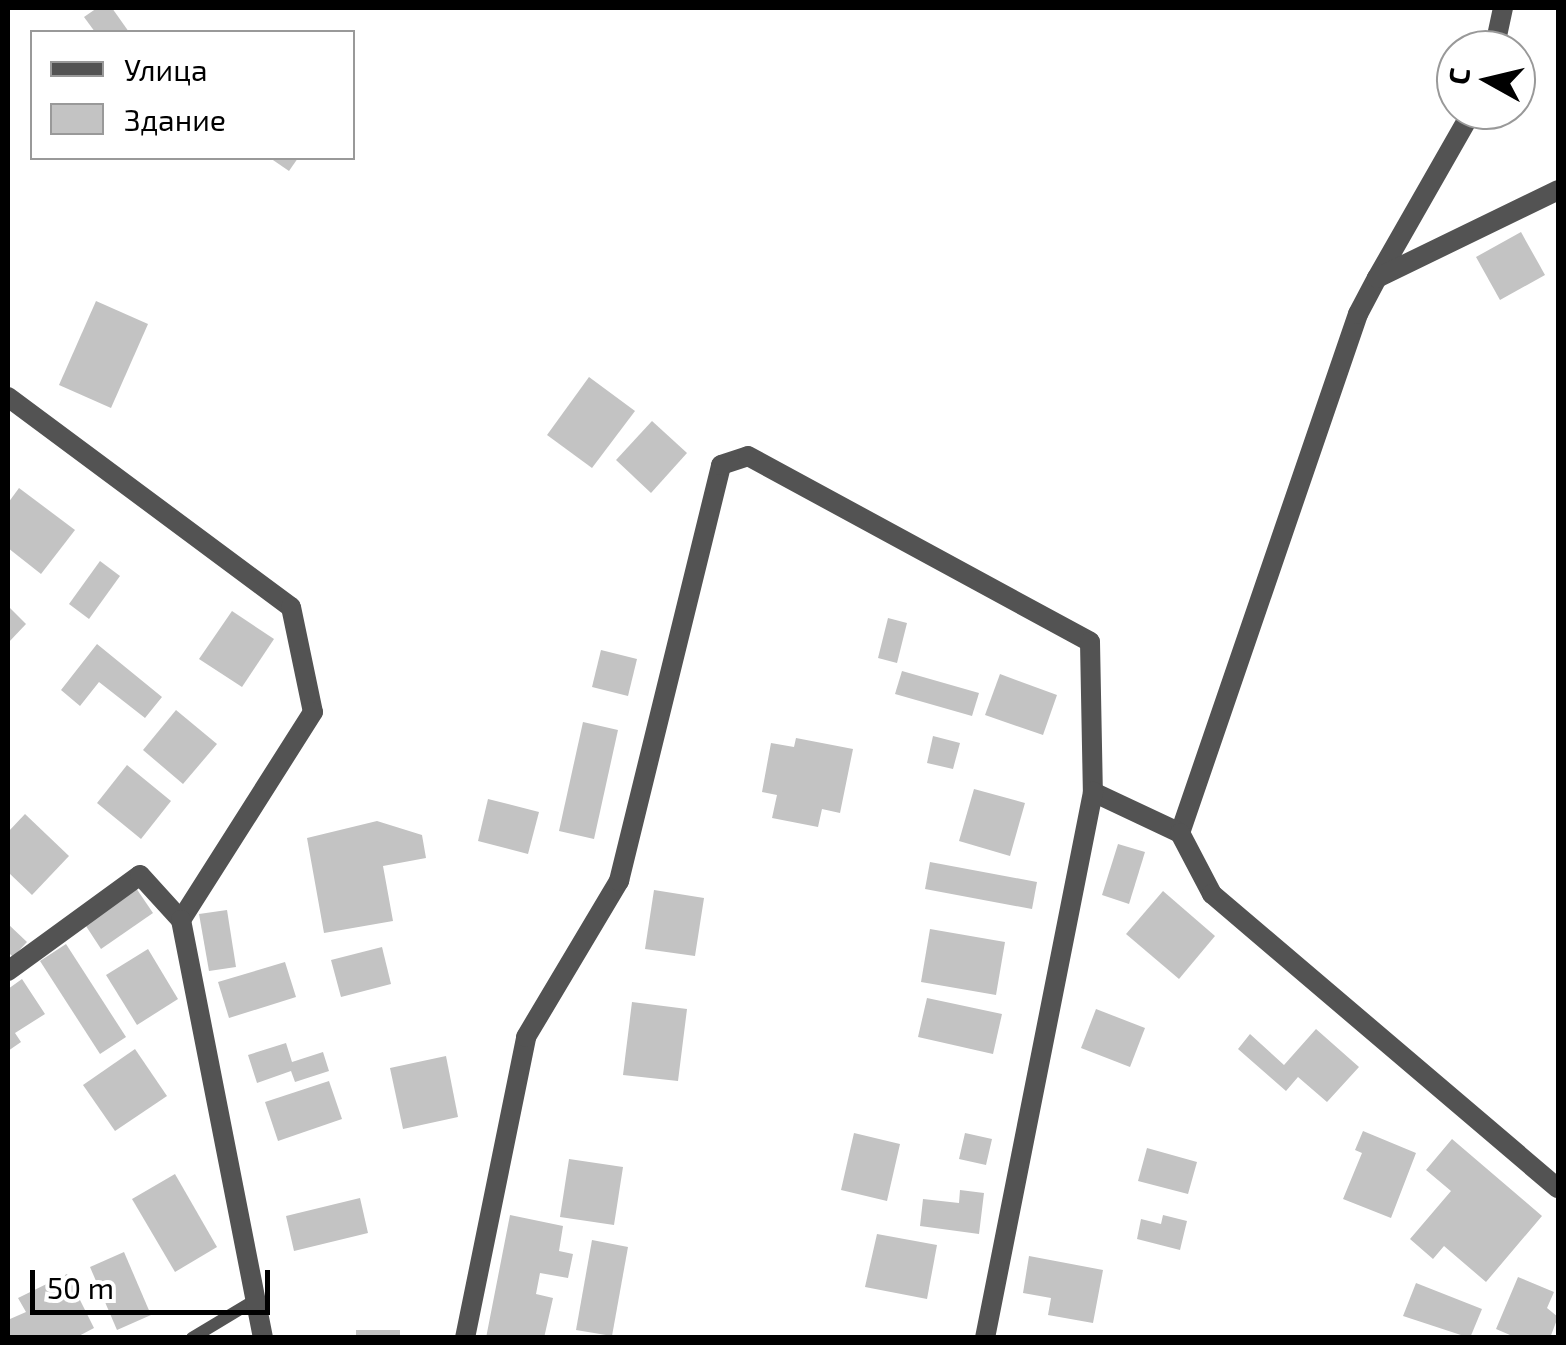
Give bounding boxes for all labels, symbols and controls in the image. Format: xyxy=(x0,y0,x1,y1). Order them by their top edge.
legend xyxy=(30,30,355,160)
north arrow xyxy=(1436,30,1536,130)
text: Улица xyxy=(124,51,208,87)
text: С xyxy=(1440,66,1476,87)
text: Здание xyxy=(124,101,226,137)
scale bar xyxy=(35,1250,275,1312)
text: 50 m xyxy=(47,1269,114,1305)

